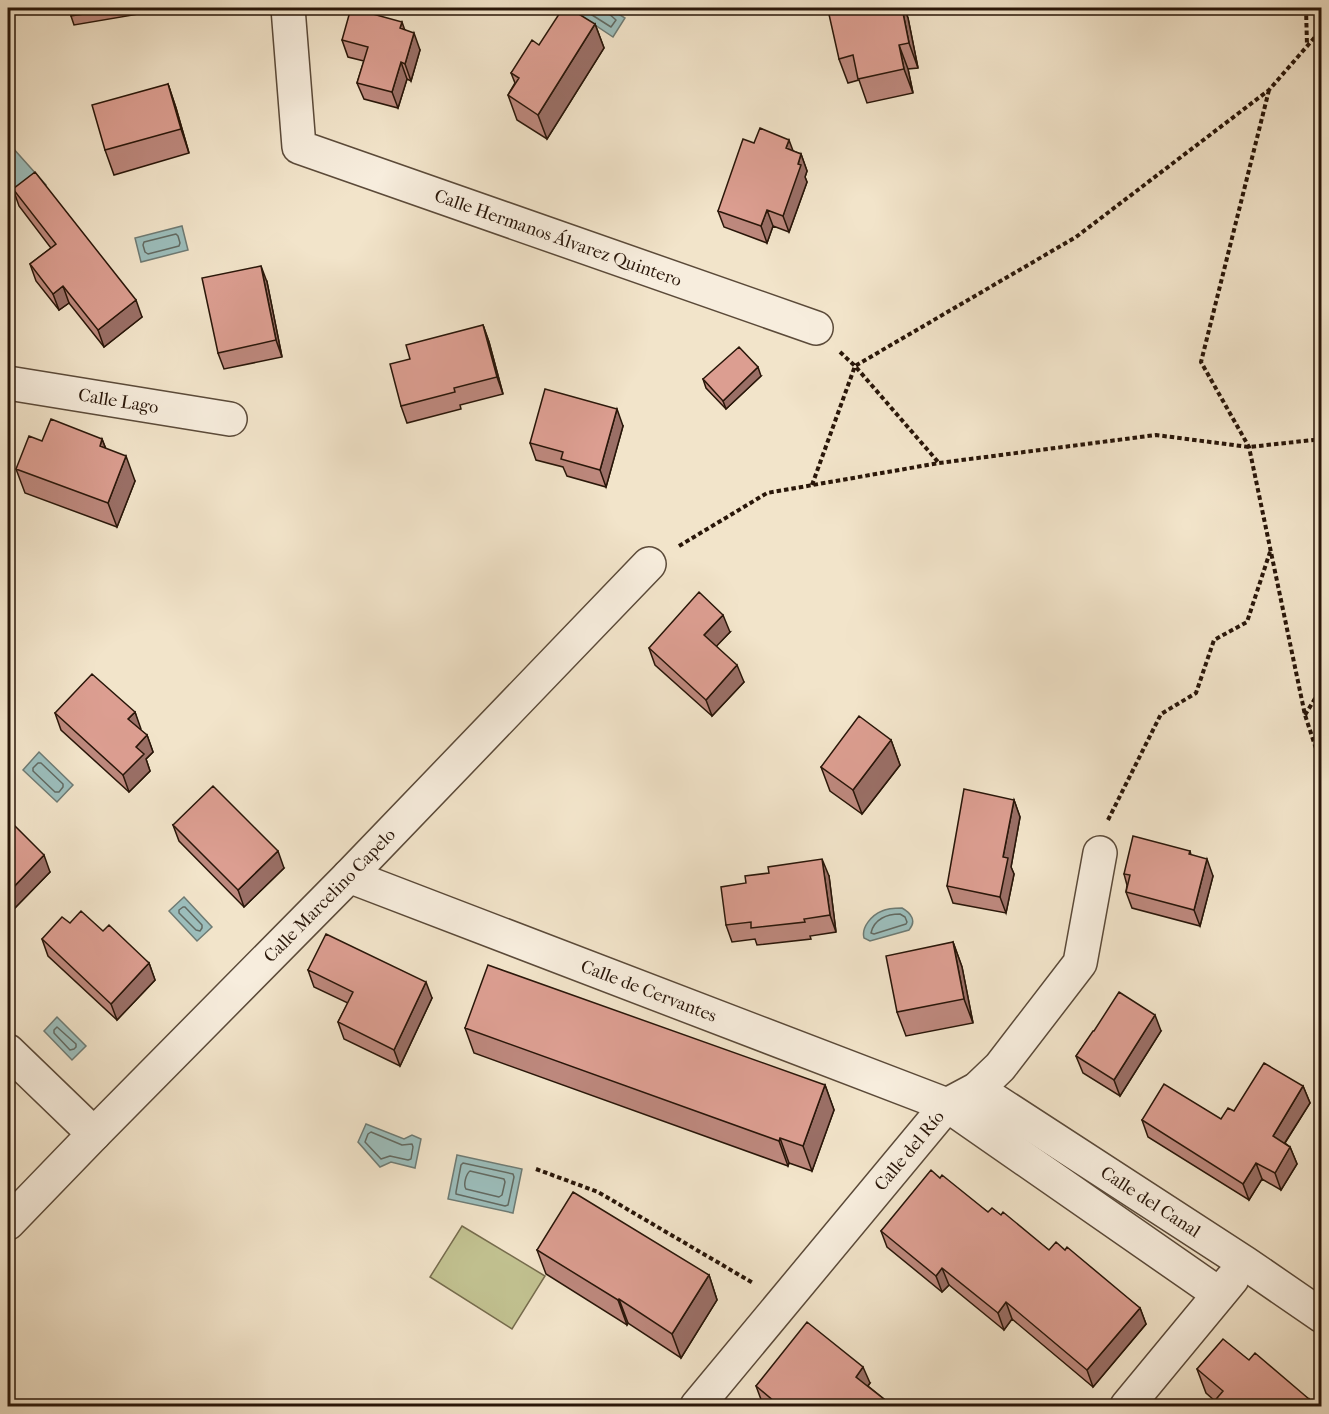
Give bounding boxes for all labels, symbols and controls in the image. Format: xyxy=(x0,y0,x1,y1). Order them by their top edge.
street label: Calle Hermanos Álvarez Quintero xyxy=(432,185,684,291)
street label: Calle Lago xyxy=(77,385,160,418)
street label: Calle Marcelino Capelo xyxy=(260,824,400,967)
street label: Calle de Cervantes xyxy=(578,956,720,1027)
street label: Calle del Río xyxy=(870,1107,949,1195)
street label: Calle del Canal xyxy=(1096,1162,1204,1242)

